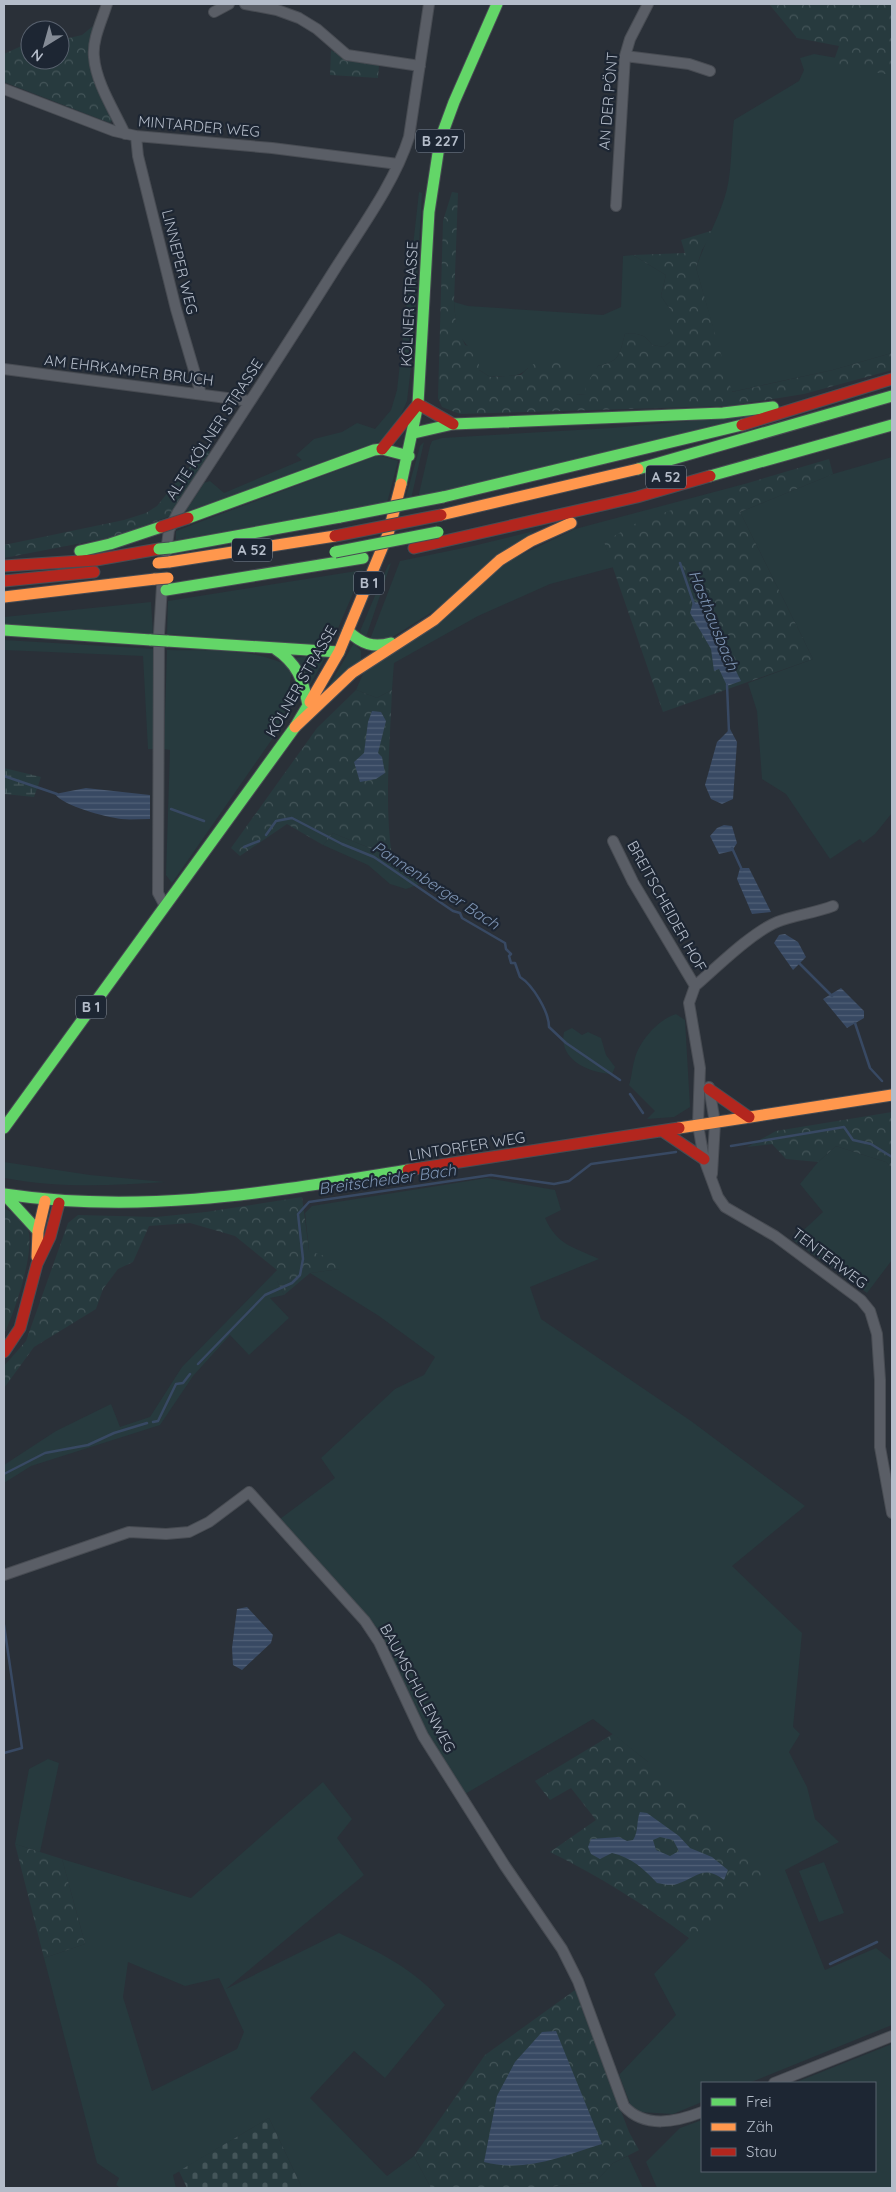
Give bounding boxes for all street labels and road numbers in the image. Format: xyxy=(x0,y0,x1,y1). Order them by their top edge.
street label: AN DER PÖNT xyxy=(594,51,622,151)
street label: MINTARDER WEG xyxy=(137,111,261,141)
road number: B 227 xyxy=(416,130,464,152)
street label: LINNEPER WEG xyxy=(158,208,202,316)
street label: KÖLNER STRASSE xyxy=(396,241,422,367)
street label: AM EHRKAMPER BRUCH xyxy=(43,350,215,390)
street label: ALTE KÖLNER STRASSE xyxy=(161,355,267,503)
road number: A 52 xyxy=(646,466,686,488)
road number: A 52 xyxy=(232,538,272,562)
road number: B 1 xyxy=(354,572,384,594)
street label: KÖLNER STRASSE xyxy=(261,622,341,740)
street label: BREITSCHEIDER HOF xyxy=(623,837,711,975)
road number: B 1 xyxy=(76,996,106,1019)
street label: LINTORFER WEG xyxy=(407,1127,527,1165)
street label: TENTERWEG xyxy=(789,1223,871,1293)
street label: BAUMSCHULENWEG xyxy=(376,1620,460,1756)

